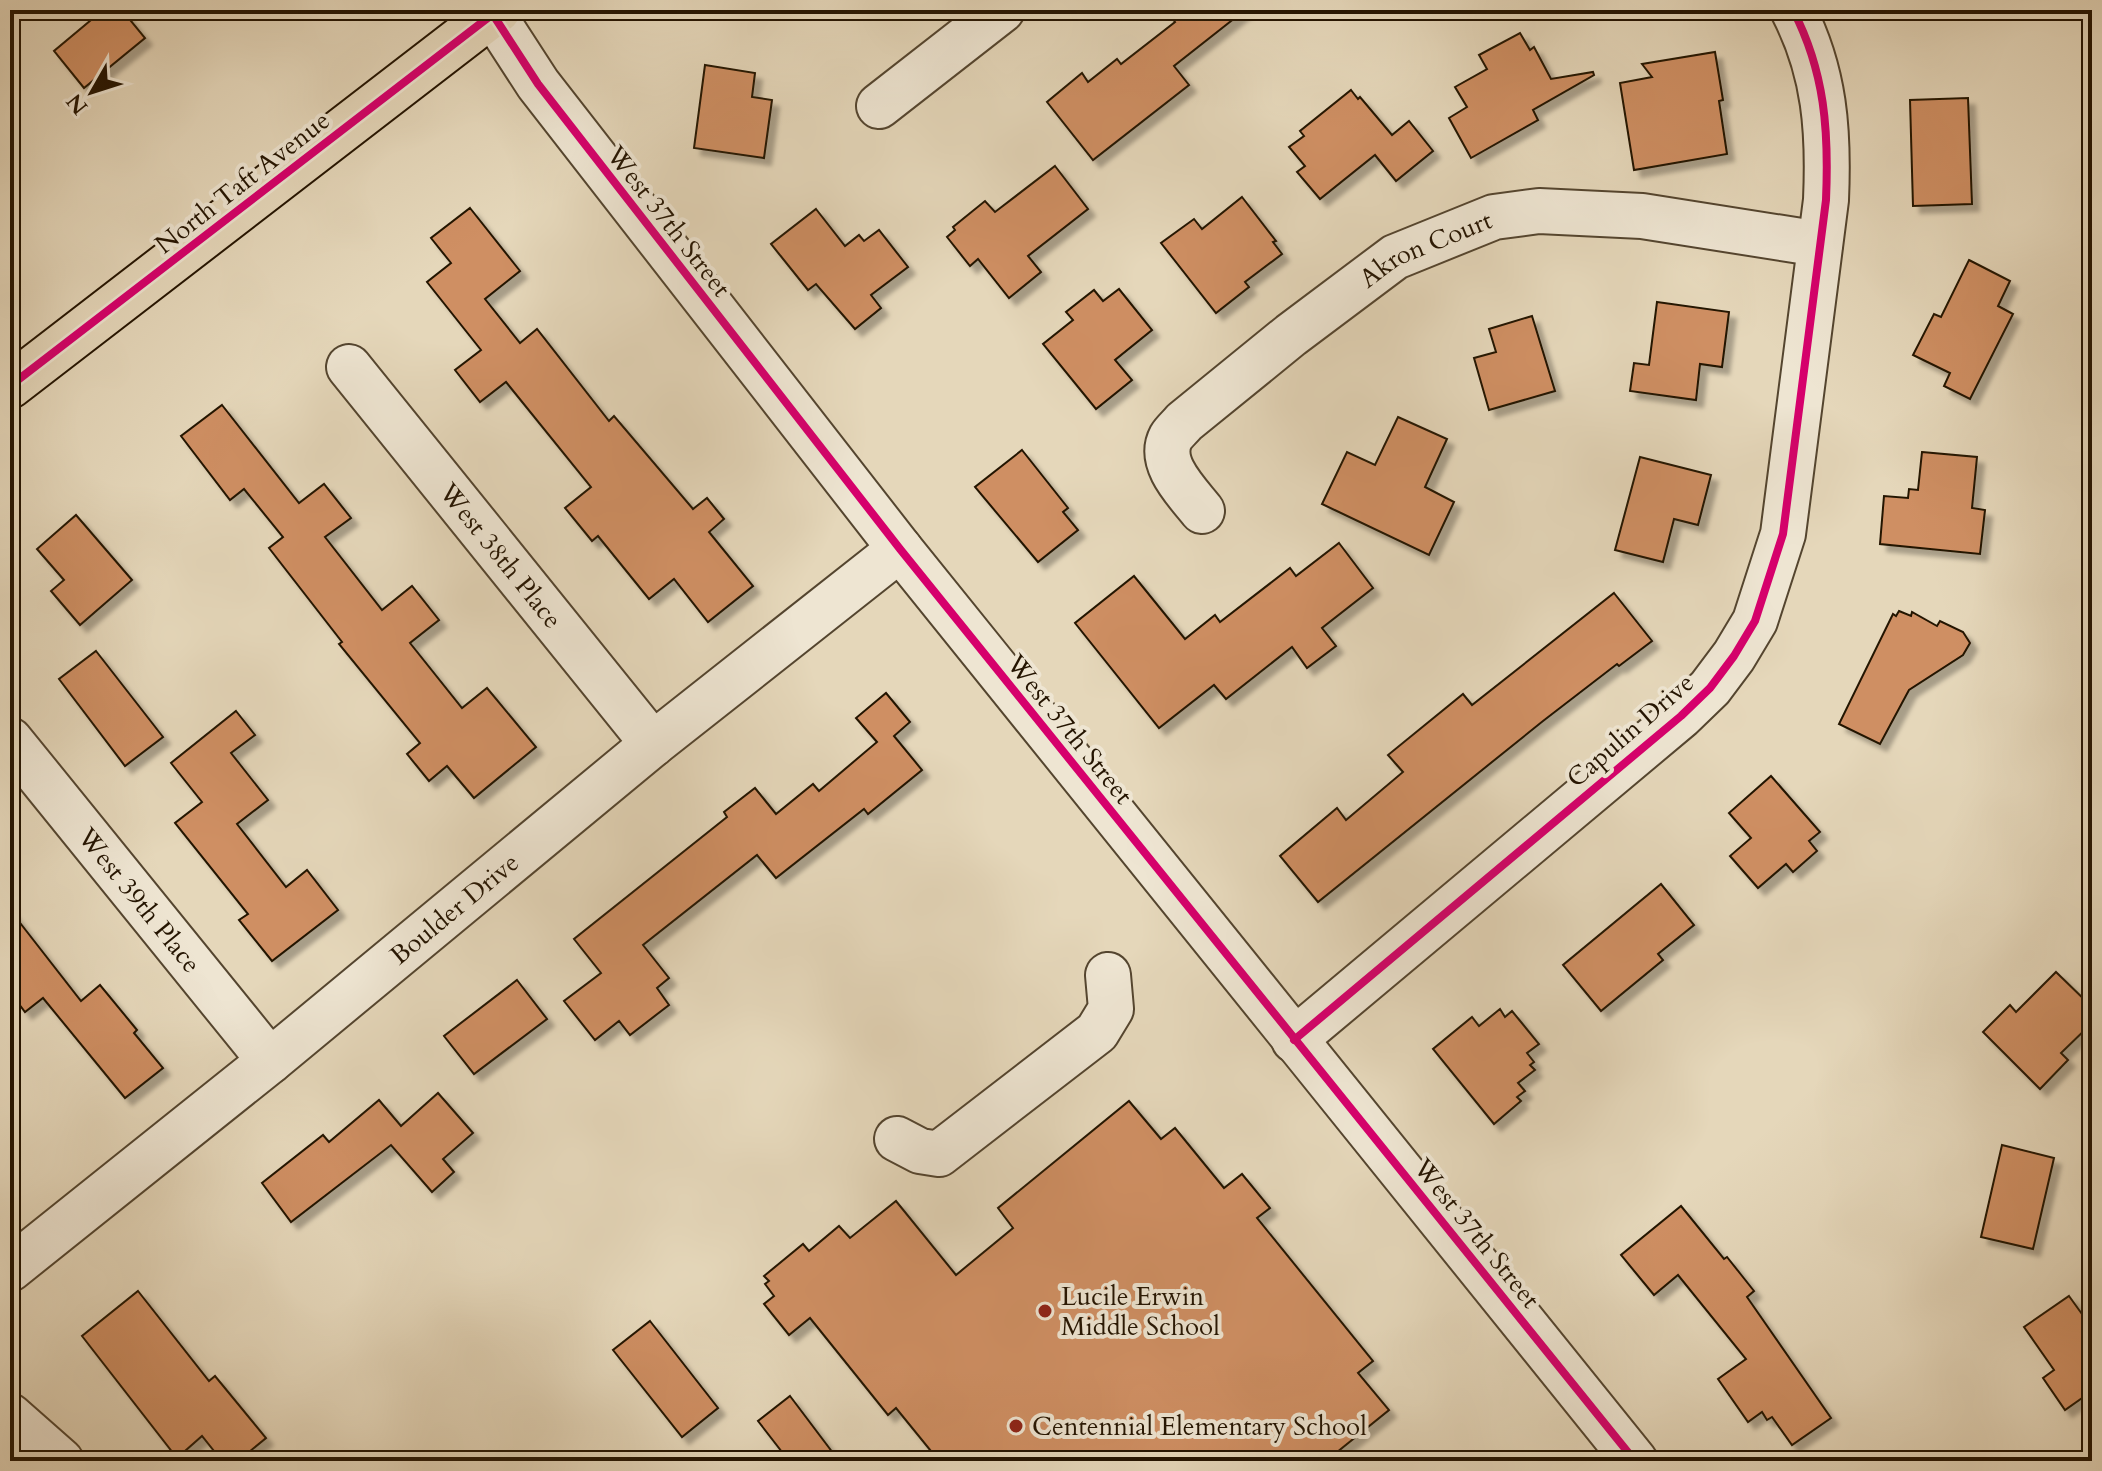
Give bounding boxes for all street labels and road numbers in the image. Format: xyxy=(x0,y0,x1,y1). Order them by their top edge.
street label: North Taft Avenue xyxy=(148,103,337,262)
street label: West 37th Street xyxy=(598,138,739,304)
street label: Akron Court xyxy=(1352,203,1497,296)
street label: West 38th Place xyxy=(431,475,570,636)
street label: West 37th Street xyxy=(998,646,1141,811)
street label: Capulin Drive xyxy=(1559,665,1701,795)
street label: West 39th Place xyxy=(69,820,209,980)
street label: Boulder Drive xyxy=(383,845,526,973)
street label: West 37th Street xyxy=(1405,1150,1548,1315)

